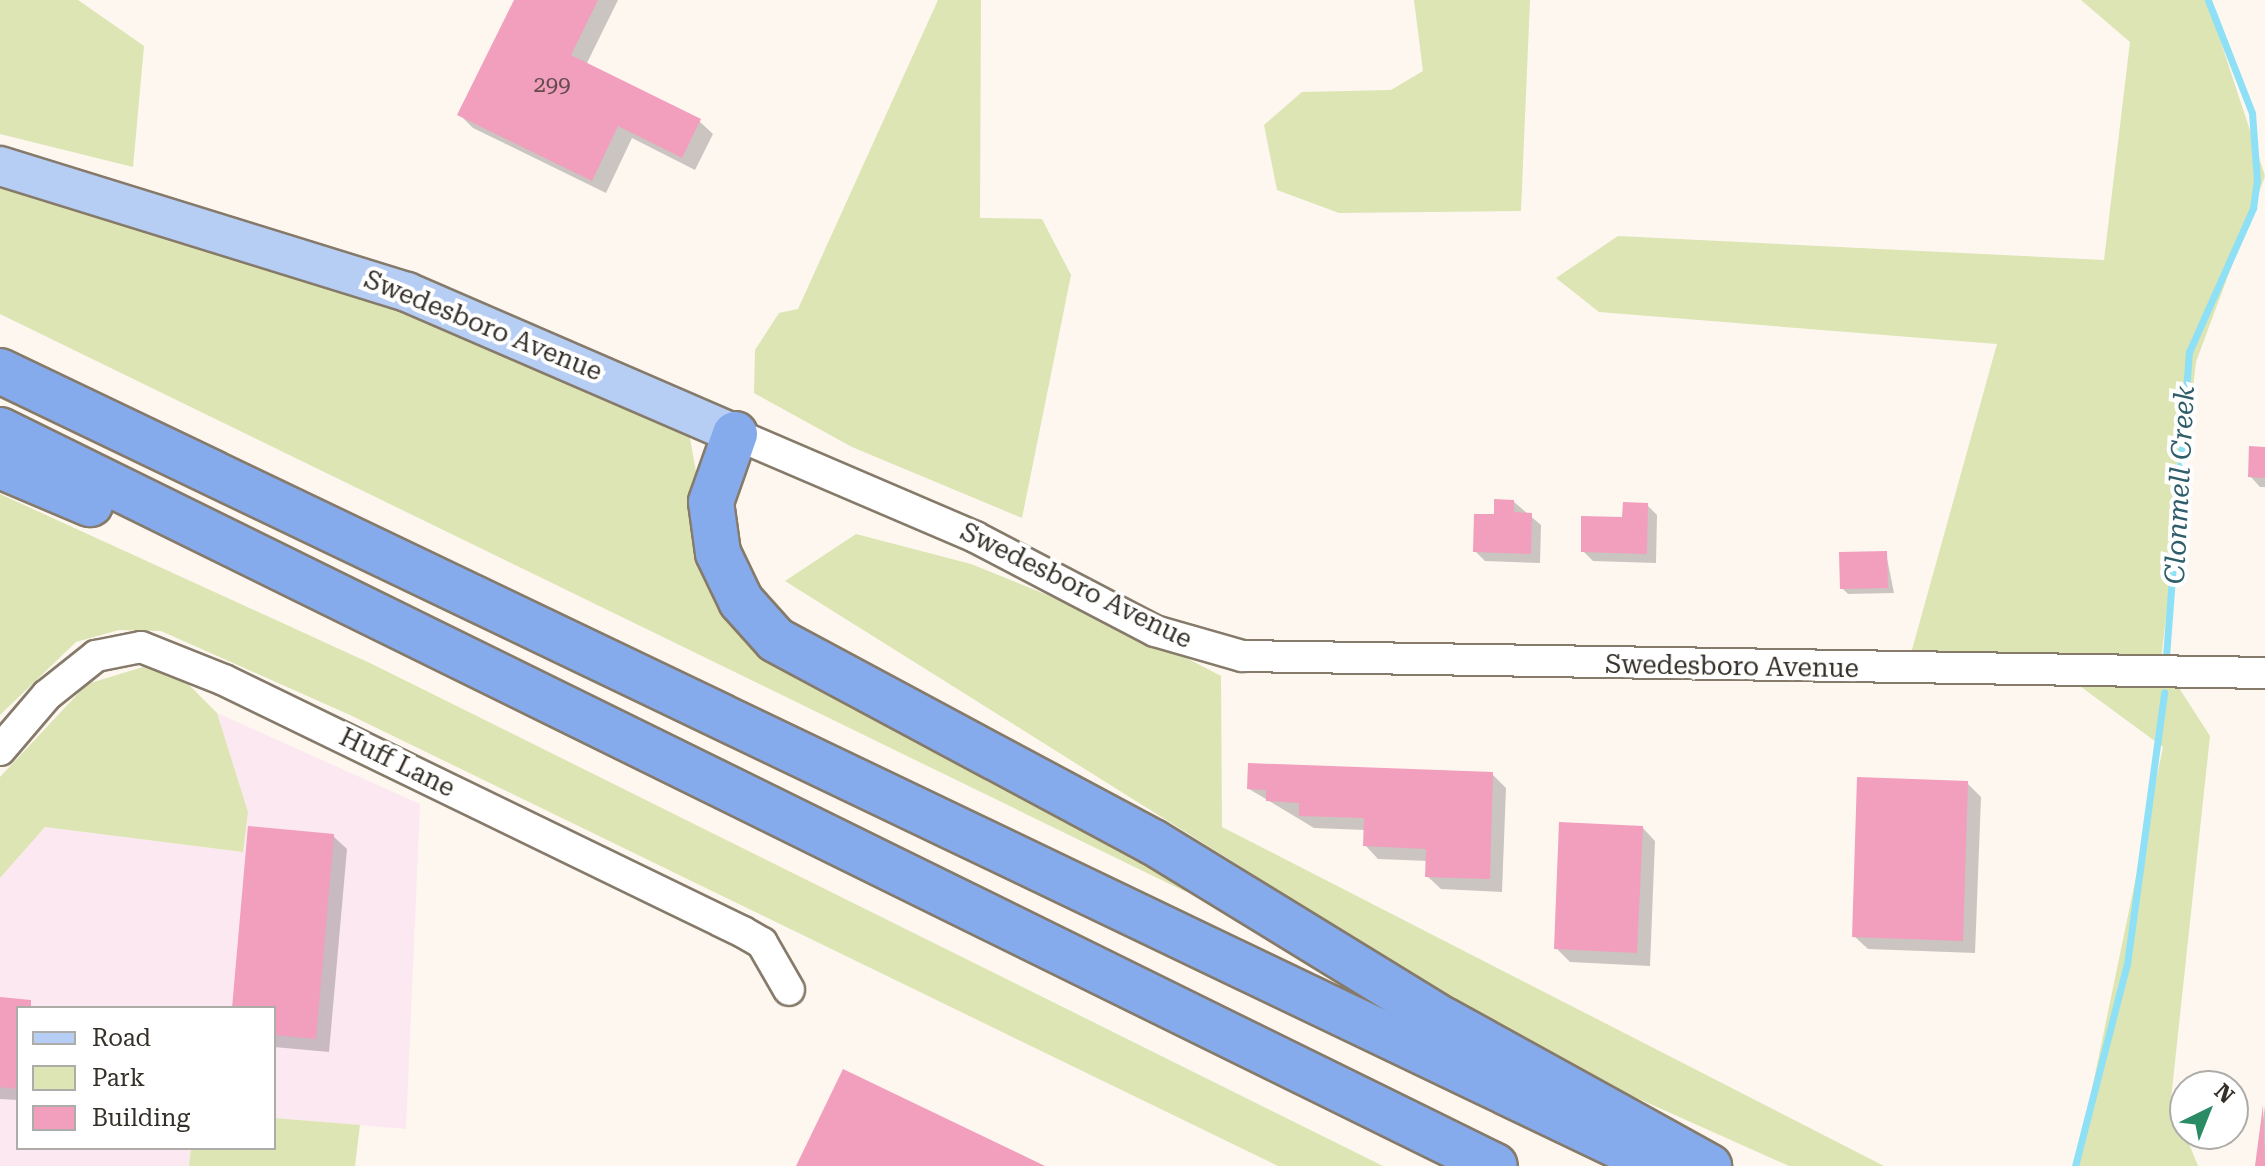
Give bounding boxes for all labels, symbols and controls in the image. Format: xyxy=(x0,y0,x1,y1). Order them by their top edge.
house number: 299 xyxy=(534,72,570,98)
street label: Swedesboro Avenue xyxy=(360,264,606,388)
water label: Clonmell Creek xyxy=(2158,385,2202,585)
street label: Swedesboro Avenue xyxy=(955,516,1197,656)
street label: Swedesboro Avenue xyxy=(1605,649,1859,685)
street label: Huff Lane xyxy=(334,722,460,804)
legend xyxy=(16,1006,276,1150)
text: Road xyxy=(92,1024,151,1052)
text: Park xyxy=(92,1064,145,1092)
north arrow xyxy=(2169,1070,2249,1150)
text: N xyxy=(2210,1079,2239,1108)
text: Building xyxy=(92,1104,190,1132)

